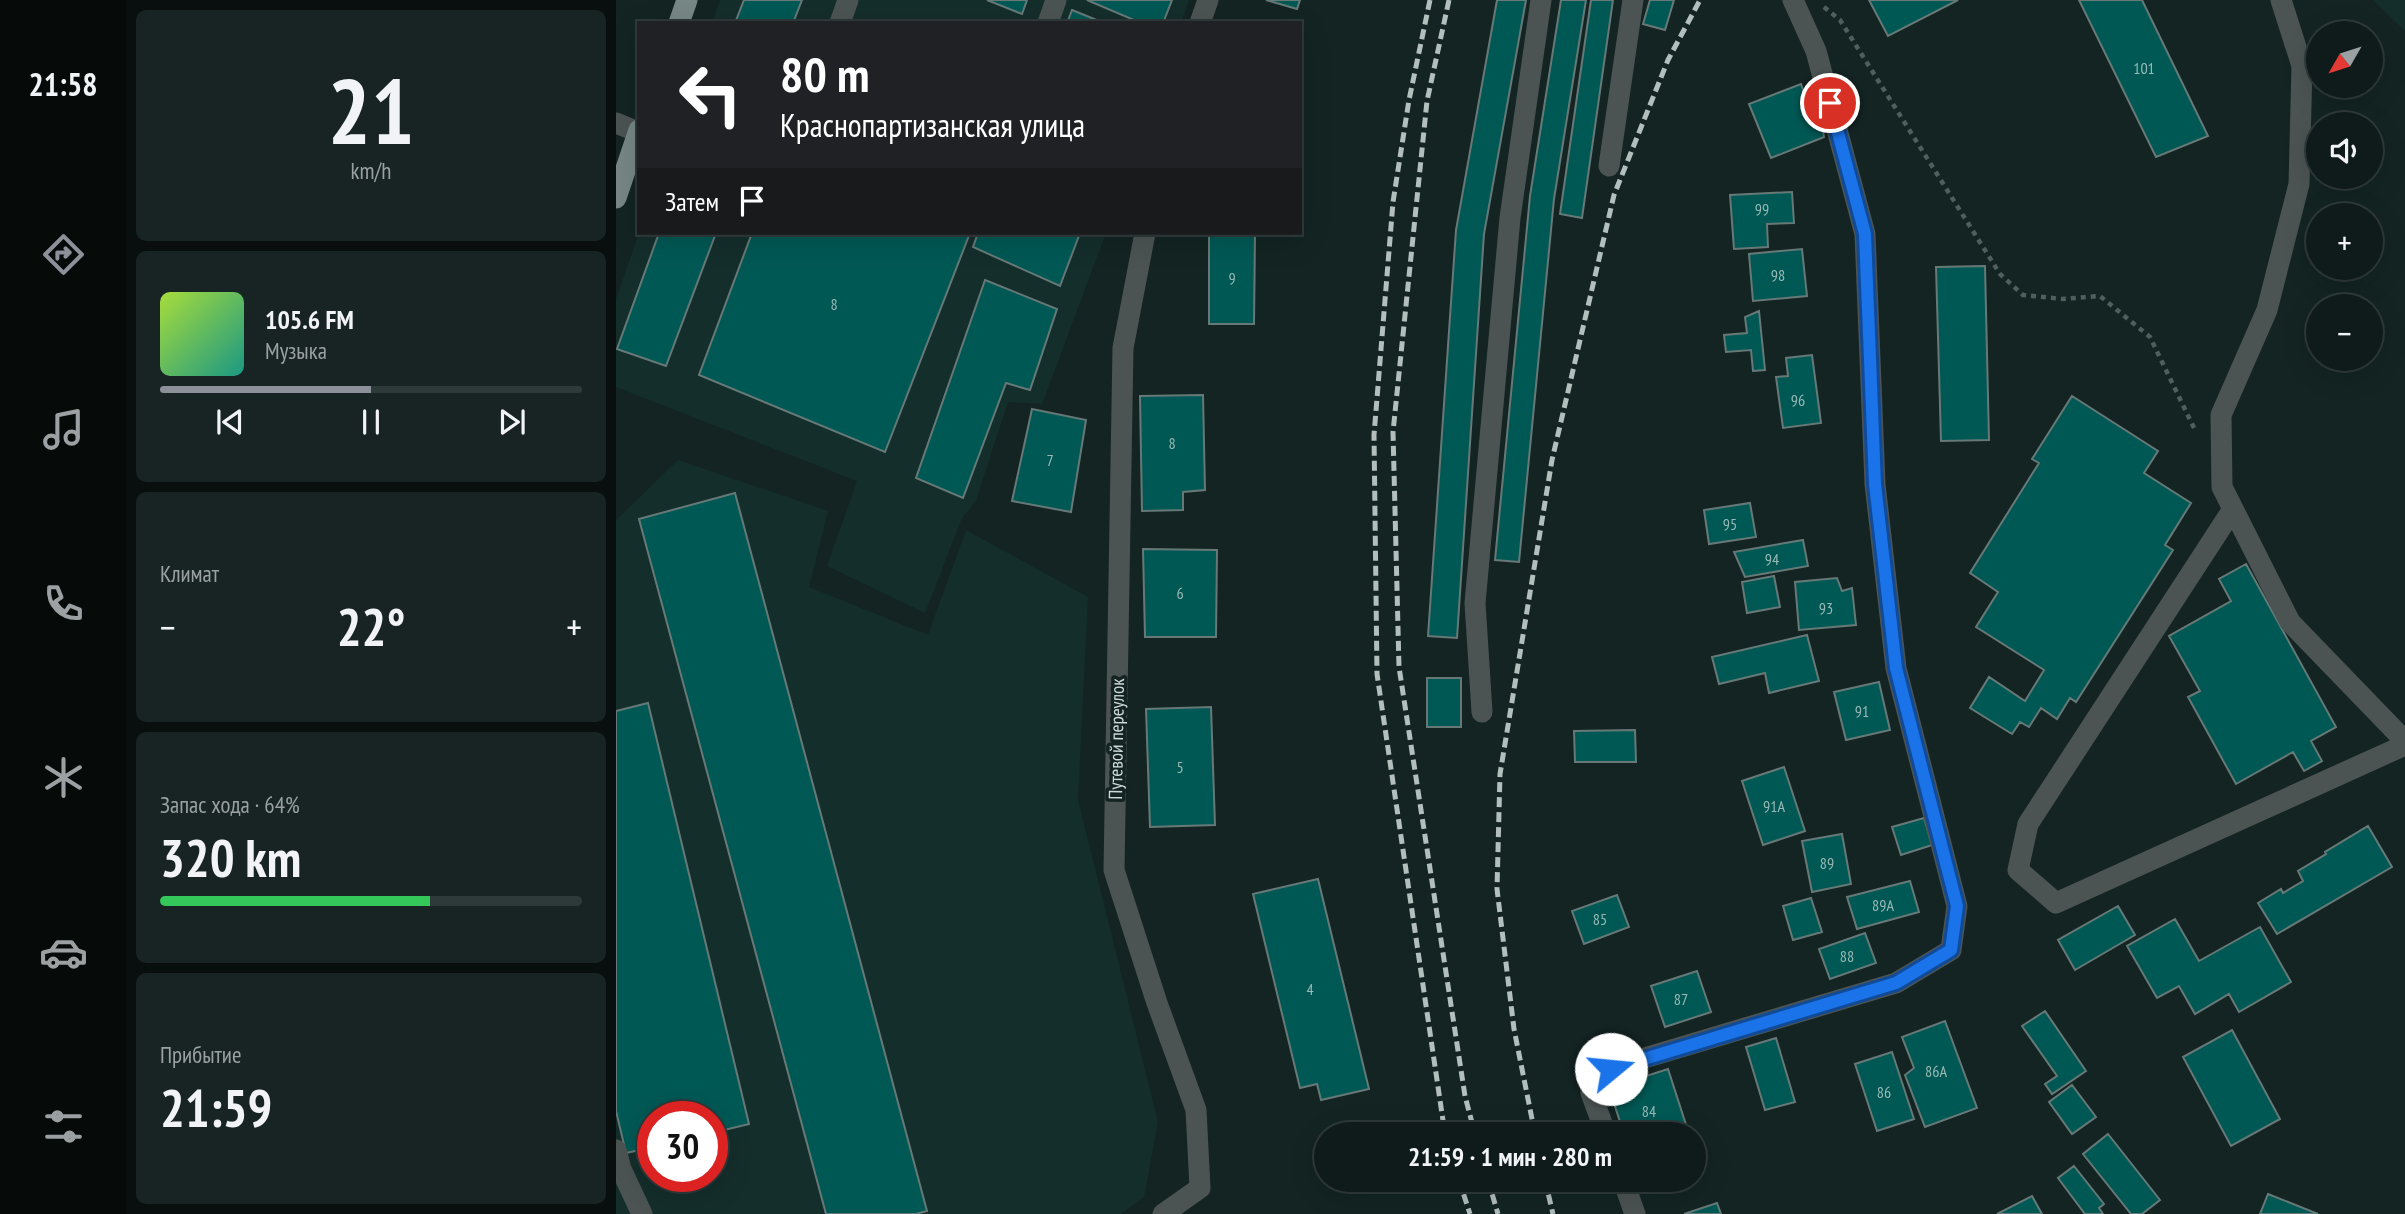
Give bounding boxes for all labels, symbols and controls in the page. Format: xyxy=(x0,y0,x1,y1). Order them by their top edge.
north arrow xyxy=(2306,21,2384,98)
map controls xyxy=(2306,21,2383,371)
text: 80 m xyxy=(780,42,869,106)
icon: left xyxy=(665,49,756,140)
text: 21 xyxy=(328,51,415,169)
house number: 101 xyxy=(2133,58,2155,78)
text: 21:58 xyxy=(28,63,98,105)
pin xyxy=(1800,73,1860,133)
icon: arrive xyxy=(1811,84,1849,122)
text: Краснопартизанская улица xyxy=(780,104,1085,146)
button: sound xyxy=(2306,112,2383,189)
text: km/h xyxy=(351,156,391,185)
icon: arrive xyxy=(733,182,771,220)
text: Затем xyxy=(665,185,719,218)
house number: 99 xyxy=(1755,199,1769,219)
button: + xyxy=(2306,203,2383,280)
icon: directions xyxy=(39,230,88,279)
house number: 98 xyxy=(1771,265,1785,285)
house number: 9 xyxy=(1228,268,1236,288)
house number: 8 xyxy=(830,294,838,314)
button: − xyxy=(2306,294,2383,371)
text: 105.6 FM xyxy=(265,303,354,336)
text: Музыка xyxy=(265,336,327,365)
house number: 96 xyxy=(1791,390,1805,410)
icon: previous xyxy=(211,403,249,441)
icon: pause xyxy=(352,403,390,441)
icon: next xyxy=(493,403,531,441)
icon: music xyxy=(39,405,88,454)
house number: 8 xyxy=(1168,433,1176,453)
house number: 7 xyxy=(1046,450,1054,470)
house number: 95 xyxy=(1723,514,1737,534)
house number: 94 xyxy=(1765,549,1779,569)
text: Климат xyxy=(160,559,219,588)
icon: phone xyxy=(39,579,88,628)
house number: 6 xyxy=(1176,583,1184,603)
text: 22° xyxy=(337,593,405,660)
house number: 93 xyxy=(1819,598,1833,618)
text: − xyxy=(160,602,176,651)
text: + xyxy=(566,602,582,651)
street label: Путевой переулок xyxy=(1103,678,1129,800)
house number: 91 xyxy=(1855,701,1869,721)
icon: climate xyxy=(39,753,88,802)
house number: 5 xyxy=(1176,757,1184,777)
text: Запас хода · 64% xyxy=(160,790,300,819)
house number: 91А xyxy=(1763,796,1785,816)
text: 320 km xyxy=(160,824,301,891)
house number: 89 xyxy=(1820,853,1834,873)
house number: 89А xyxy=(1872,895,1894,915)
house number: 85 xyxy=(1593,909,1607,929)
icon: car xyxy=(39,928,88,977)
house number: 88 xyxy=(1840,946,1854,966)
house number: 4 xyxy=(1306,979,1314,999)
house number: 87 xyxy=(1674,989,1688,1009)
position arrow xyxy=(1574,1032,1648,1106)
text: Прибытие xyxy=(160,1040,241,1069)
house number: 86А xyxy=(1925,1061,1947,1081)
text: 21:59 xyxy=(160,1074,272,1141)
house number: 86 xyxy=(1877,1082,1891,1102)
speed limit sign: 30 xyxy=(637,1101,728,1192)
house number: 84 xyxy=(1642,1101,1656,1121)
icon: filters xyxy=(39,1102,88,1151)
text: 21:59 · 1 мин · 280 m xyxy=(1408,1140,1612,1173)

